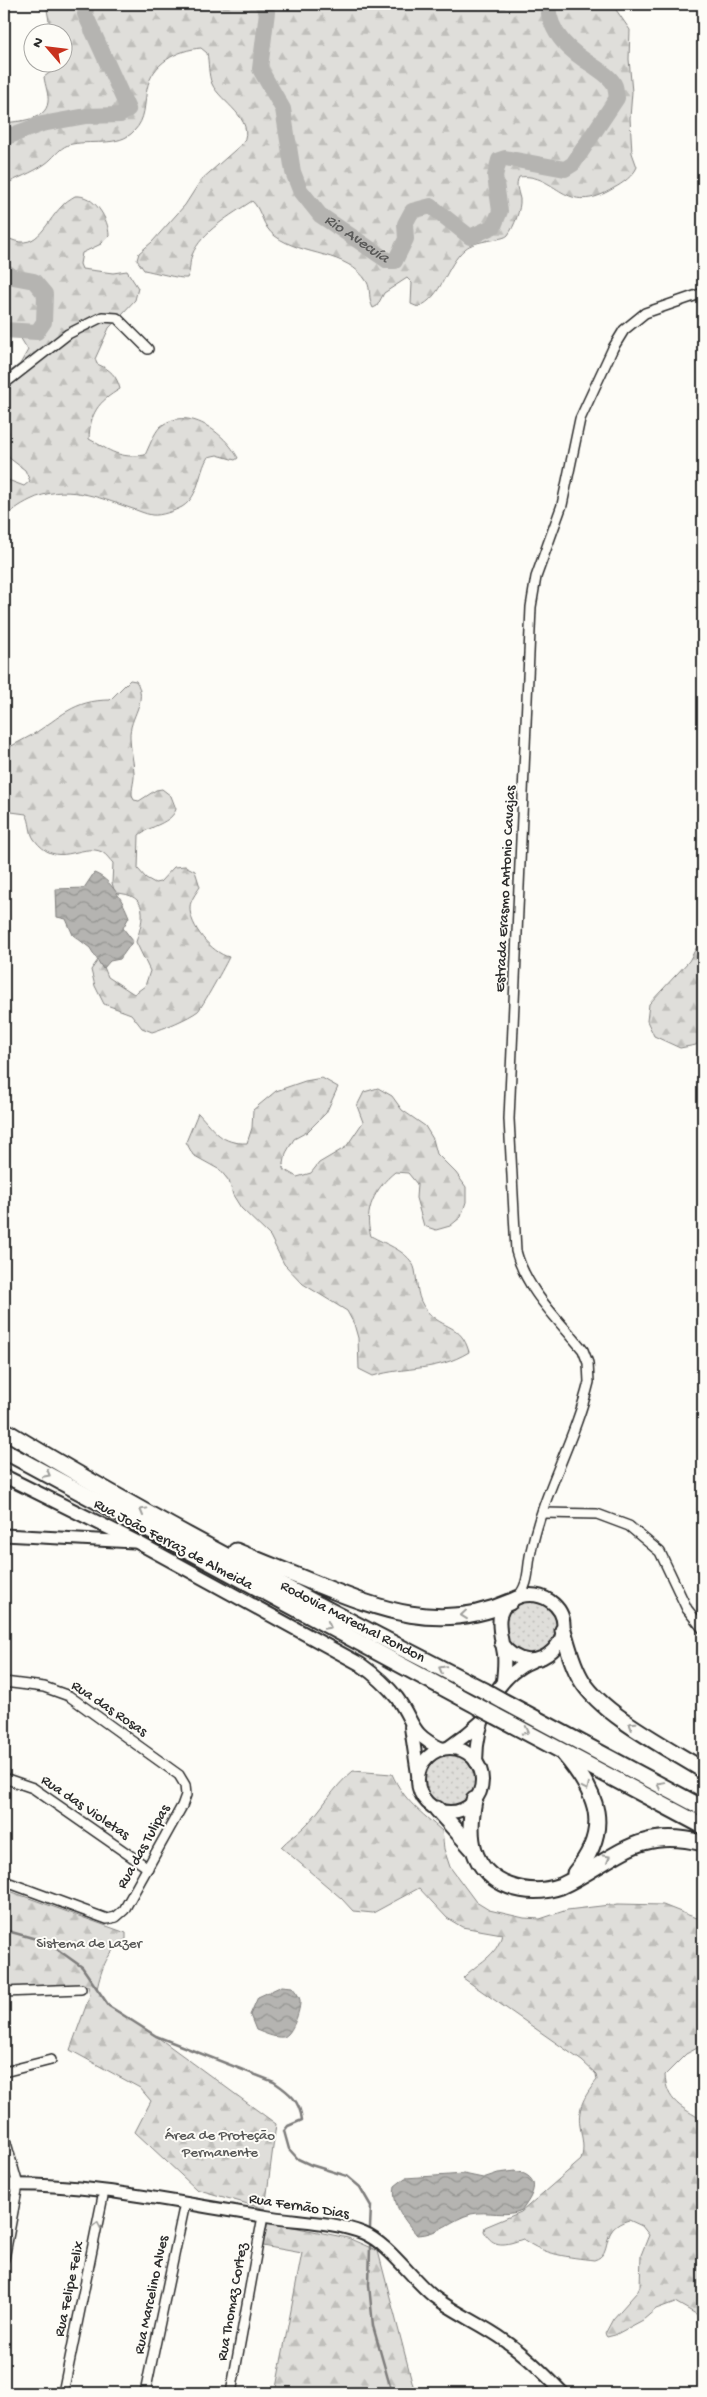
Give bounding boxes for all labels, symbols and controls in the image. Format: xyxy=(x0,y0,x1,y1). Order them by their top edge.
north arrow xyxy=(22,22,72,72)
text: N xyxy=(29,35,48,51)
water label: Rio Avecuía xyxy=(320,211,393,269)
street label: Estrada Erasmo Antonio Cavajas xyxy=(492,785,520,993)
one-way arrow xyxy=(41,1468,50,1478)
street label: Rua João Ferraz de Almeida xyxy=(90,1495,256,1595)
one-way arrow xyxy=(140,1507,149,1517)
street label: Rodovia Marechal Rondon xyxy=(277,1577,428,1667)
one-way arrow xyxy=(459,1609,467,1620)
one-way arrow xyxy=(323,1619,332,1629)
one-way arrow xyxy=(438,1665,447,1675)
street label: Rua das Rosas xyxy=(67,1677,151,1741)
one-way arrow xyxy=(629,1722,638,1731)
one-way arrow xyxy=(521,1725,530,1735)
street label: Rua das Violetas xyxy=(37,1772,133,1845)
one-way arrow xyxy=(580,1781,590,1790)
one-way arrow xyxy=(657,1781,666,1791)
street label: Rua das Tulipas xyxy=(113,1801,175,1892)
one-way arrow xyxy=(602,1855,611,1865)
park label: Sistema de Lazer xyxy=(36,1935,144,1953)
park label: Área de Proteção Permanente xyxy=(165,2127,275,2162)
street label: Rua Fernão Dias xyxy=(248,2190,351,2224)
one-way arrow xyxy=(91,2221,102,2230)
street label: Rua Marcelino Alves xyxy=(131,2234,173,2356)
street label: Rua Felipe Felix xyxy=(51,2239,89,2338)
street label: Rua Thomaz Cortez xyxy=(214,2241,252,2362)

